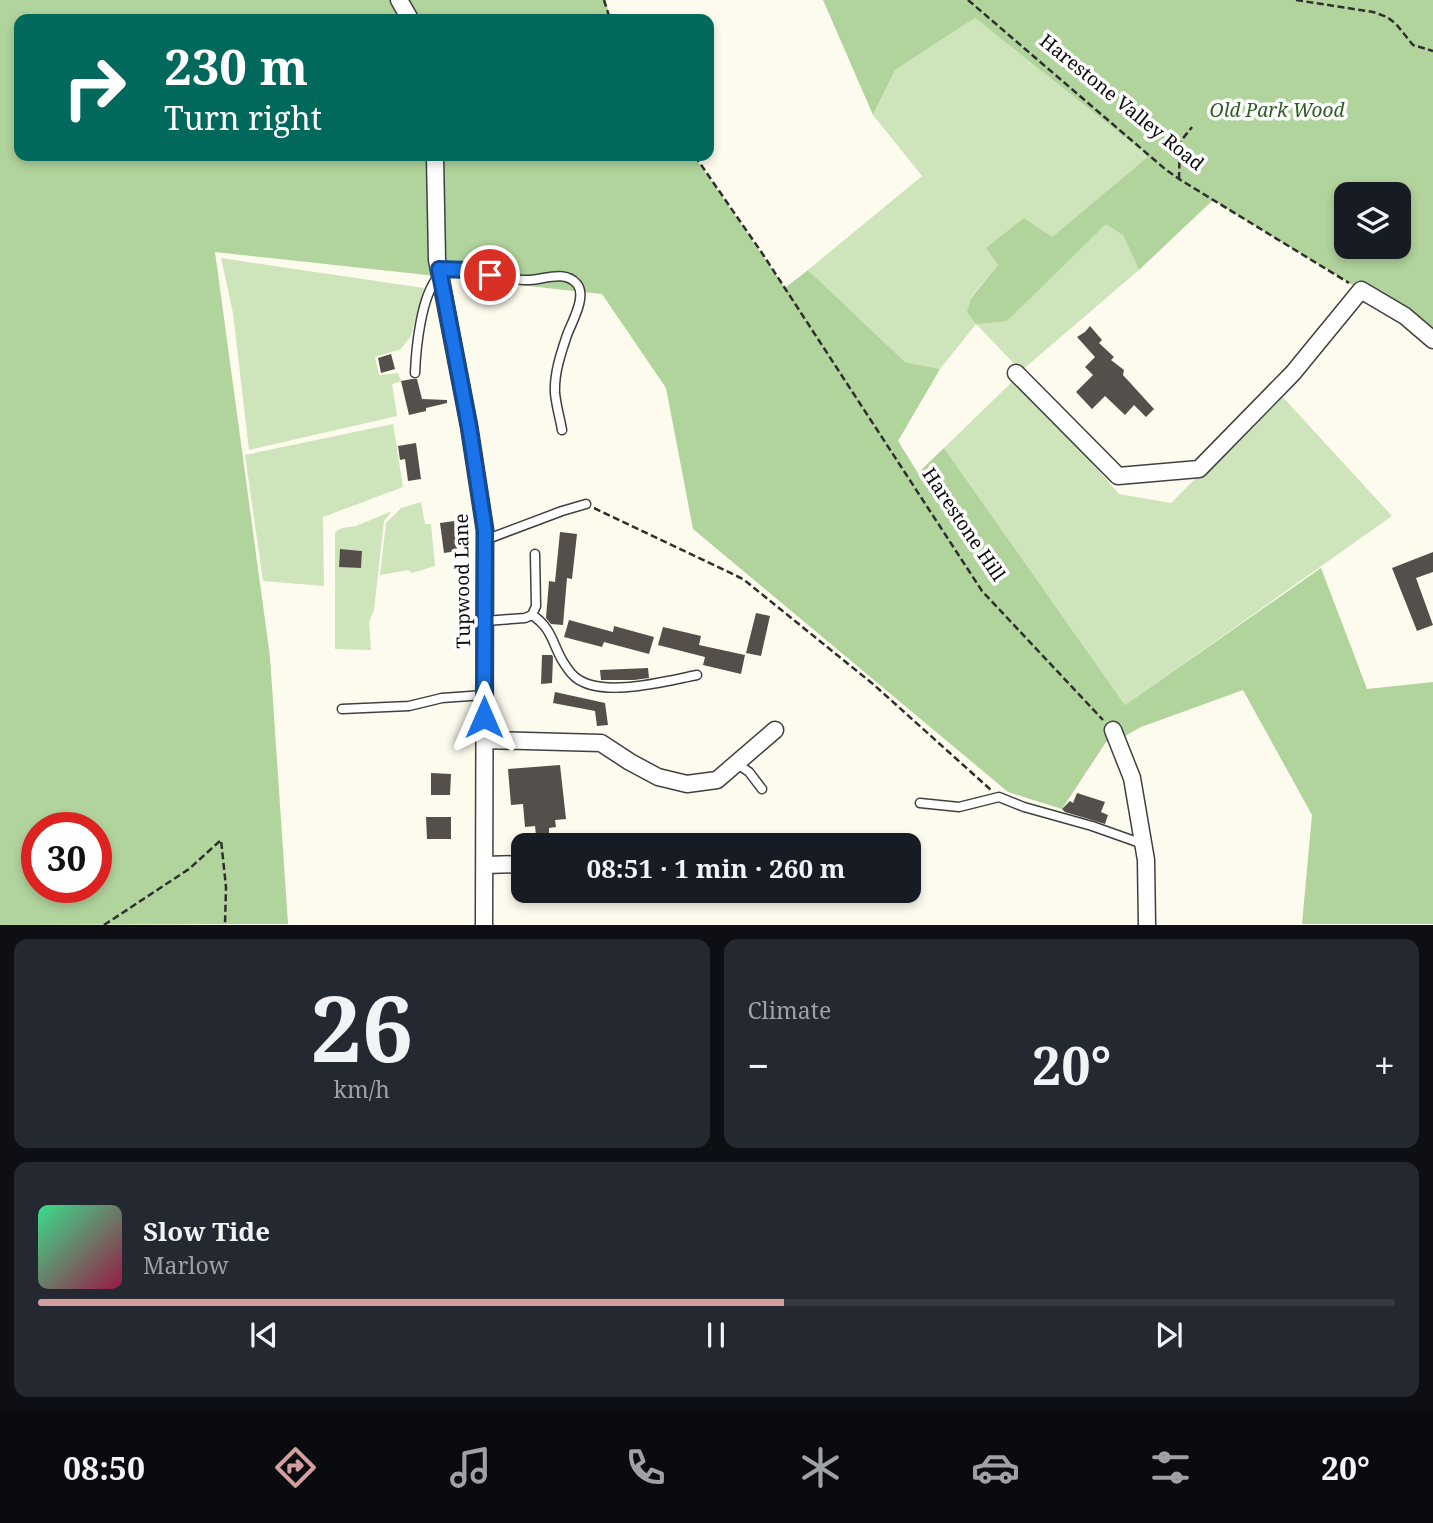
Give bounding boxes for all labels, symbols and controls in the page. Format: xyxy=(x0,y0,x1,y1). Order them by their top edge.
street label: Harestone Valley Road xyxy=(1034,28,1210,177)
text: 230 m xyxy=(164,33,308,99)
icon: right xyxy=(49,42,140,133)
text: Turn right xyxy=(164,96,322,139)
park label: Old Park Wood xyxy=(1210,97,1345,123)
map controls xyxy=(1334,182,1411,259)
button: layers xyxy=(1334,182,1411,259)
pin xyxy=(460,245,520,305)
icon: arrive xyxy=(471,256,509,294)
street label: Harestone Hill xyxy=(916,462,1012,586)
street label: Tupwood Lane xyxy=(448,513,476,649)
position arrow xyxy=(447,680,521,754)
speed limit sign: 30 xyxy=(21,812,112,903)
text: 08:51 · 1 min · 260 m xyxy=(586,850,846,886)
text: 26 xyxy=(310,965,413,1089)
text: Climate xyxy=(748,994,831,1026)
text: 20° xyxy=(1032,1029,1111,1100)
text: − xyxy=(748,1039,770,1091)
text: + xyxy=(1374,1039,1395,1091)
text: km/h xyxy=(334,1073,390,1105)
text: Slow Tide xyxy=(143,1213,270,1249)
text: Marlow xyxy=(143,1249,229,1281)
icon: previous xyxy=(245,1316,283,1354)
icon: pause xyxy=(697,1316,735,1354)
icon: next xyxy=(1150,1316,1188,1354)
icon: directions xyxy=(271,1443,320,1492)
icon: music xyxy=(446,1443,495,1492)
icon: phone xyxy=(621,1443,670,1492)
icon: climate xyxy=(796,1443,845,1492)
icon: car xyxy=(971,1443,1020,1492)
icon: filters xyxy=(1146,1443,1195,1492)
text: 08:50 xyxy=(63,1446,145,1489)
text: 20° xyxy=(1321,1446,1370,1489)

